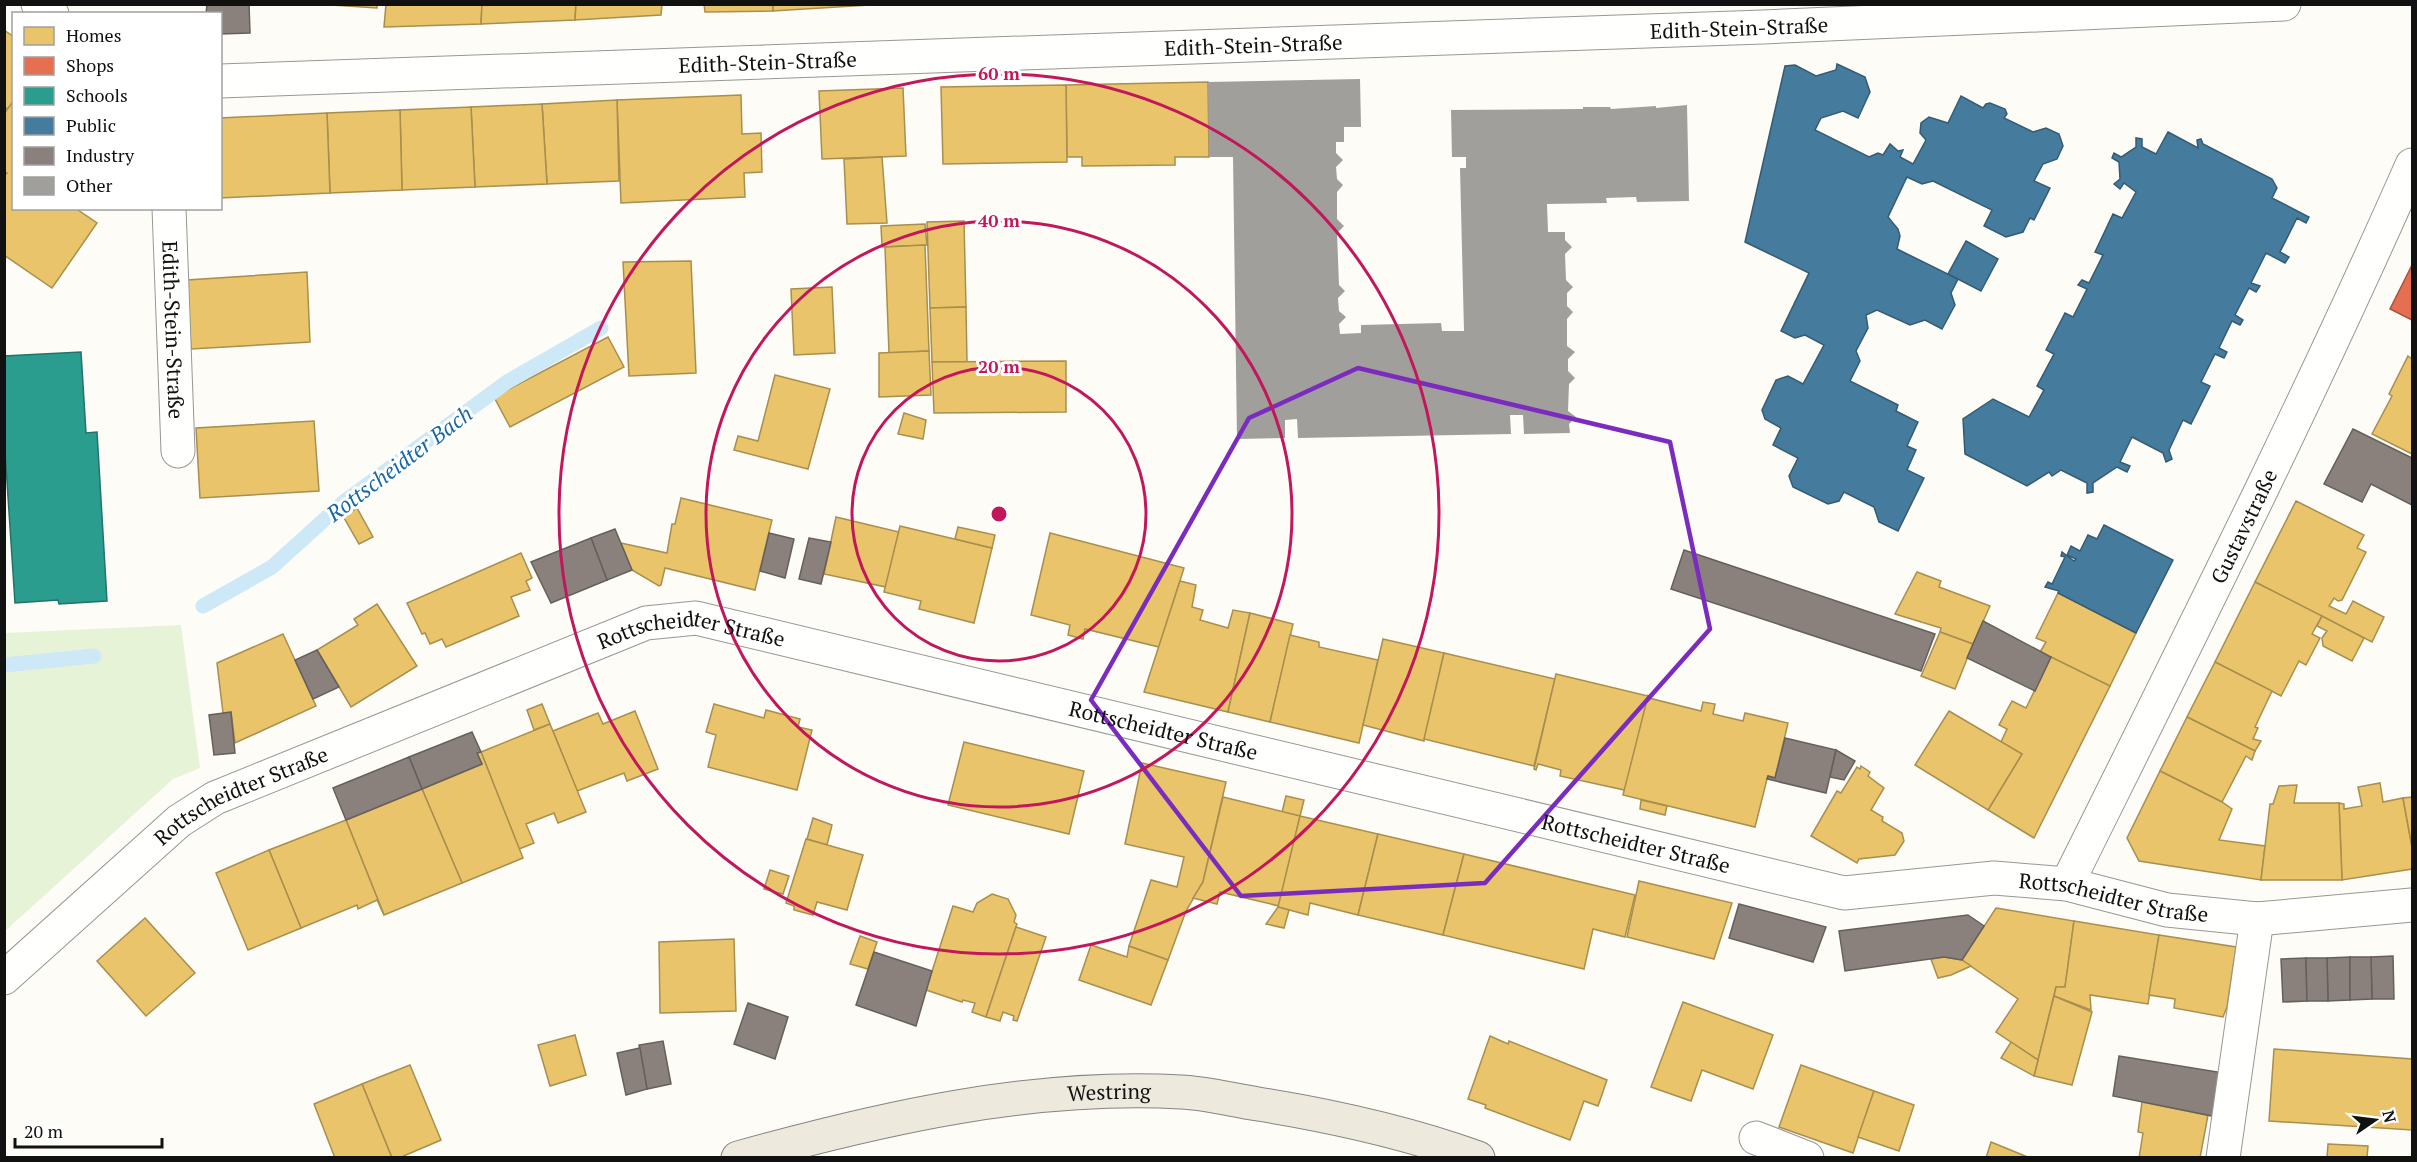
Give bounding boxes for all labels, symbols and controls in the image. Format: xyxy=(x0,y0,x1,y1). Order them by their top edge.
street label: Edith-Stein-Straße xyxy=(1649,10,1829,45)
legend xyxy=(12,12,222,210)
text: Homes xyxy=(66,23,121,47)
street label: Edith-Stein-Straße xyxy=(1164,28,1343,62)
street label: Edith-Stein-Straße xyxy=(678,45,857,79)
text: Shops xyxy=(66,53,114,77)
text: 60 m xyxy=(978,61,1020,85)
text: Schools xyxy=(66,83,128,107)
text: Public xyxy=(66,113,116,137)
text: Industry xyxy=(66,143,135,167)
text: Other xyxy=(66,173,113,197)
text: 40 m xyxy=(978,208,1020,232)
street label: Edith-Stein-Straße xyxy=(156,240,191,420)
text: 20 m xyxy=(978,354,1020,378)
water label: Rottscheidter Bach xyxy=(319,399,478,528)
street label: Gustavstraße xyxy=(2204,464,2283,588)
centre of rings xyxy=(989,504,1009,524)
street label: Rottscheidter Straße xyxy=(593,604,788,655)
street label: Rottscheidter Straße xyxy=(1066,694,1261,766)
street label: Rottscheidter Straße xyxy=(148,740,332,851)
street label: Rottscheidter Straße xyxy=(1539,807,1733,879)
street label: Rottscheidter Straße xyxy=(2018,866,2210,928)
street label: Westring xyxy=(1066,1077,1152,1107)
north arrow xyxy=(2345,1090,2405,1150)
text: N xyxy=(2377,1108,2402,1125)
scale bar xyxy=(15,1111,162,1149)
text: 20 m xyxy=(24,1119,64,1143)

